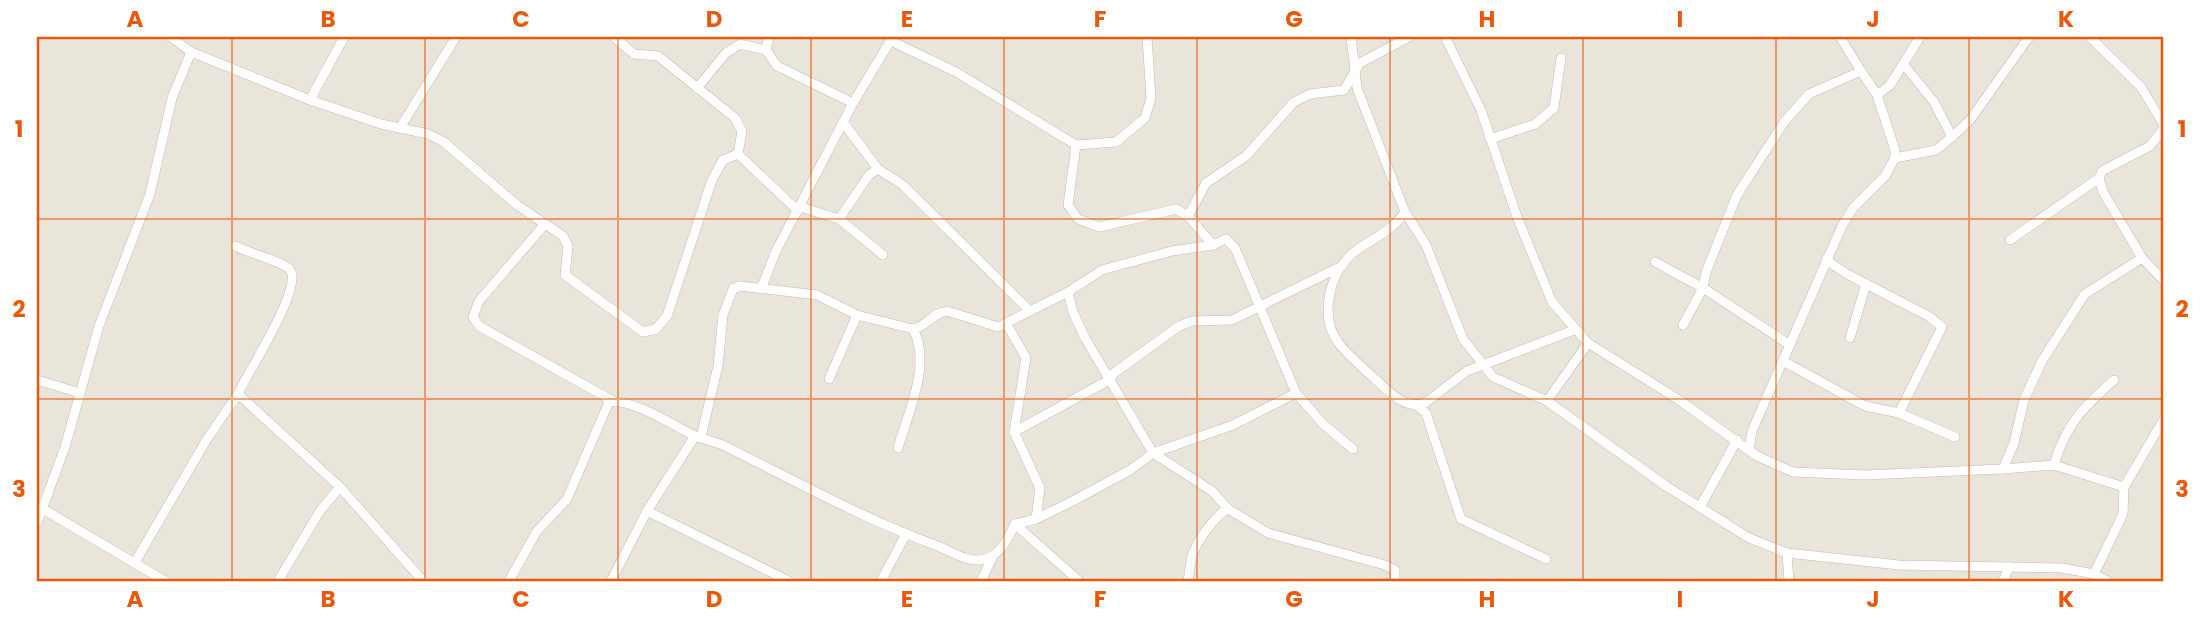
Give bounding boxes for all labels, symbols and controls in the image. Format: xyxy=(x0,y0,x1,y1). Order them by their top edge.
text: A xyxy=(127,3,144,35)
text: B xyxy=(320,3,336,35)
text: C xyxy=(512,3,530,35)
text: D xyxy=(706,3,722,35)
text: E xyxy=(901,3,913,35)
text: F xyxy=(1094,3,1106,35)
text: G xyxy=(1285,3,1303,35)
text: H xyxy=(1479,3,1495,35)
text: I xyxy=(1677,3,1683,35)
text: J xyxy=(1866,3,1880,35)
text: K xyxy=(2058,3,2074,35)
text: 1 xyxy=(15,113,23,145)
text: 1 xyxy=(2178,113,2186,145)
text: 2 xyxy=(12,293,26,325)
text: 2 xyxy=(2175,293,2189,325)
text: 3 xyxy=(12,473,26,505)
text: 3 xyxy=(2175,473,2189,505)
text: A xyxy=(127,583,144,615)
text: B xyxy=(320,583,336,615)
text: C xyxy=(512,583,530,615)
text: D xyxy=(706,583,722,615)
text: E xyxy=(901,583,913,615)
text: F xyxy=(1094,583,1106,615)
text: G xyxy=(1285,583,1303,615)
text: H xyxy=(1479,583,1495,615)
text: I xyxy=(1677,583,1683,615)
text: J xyxy=(1866,583,1880,615)
text: K xyxy=(2058,583,2074,615)

